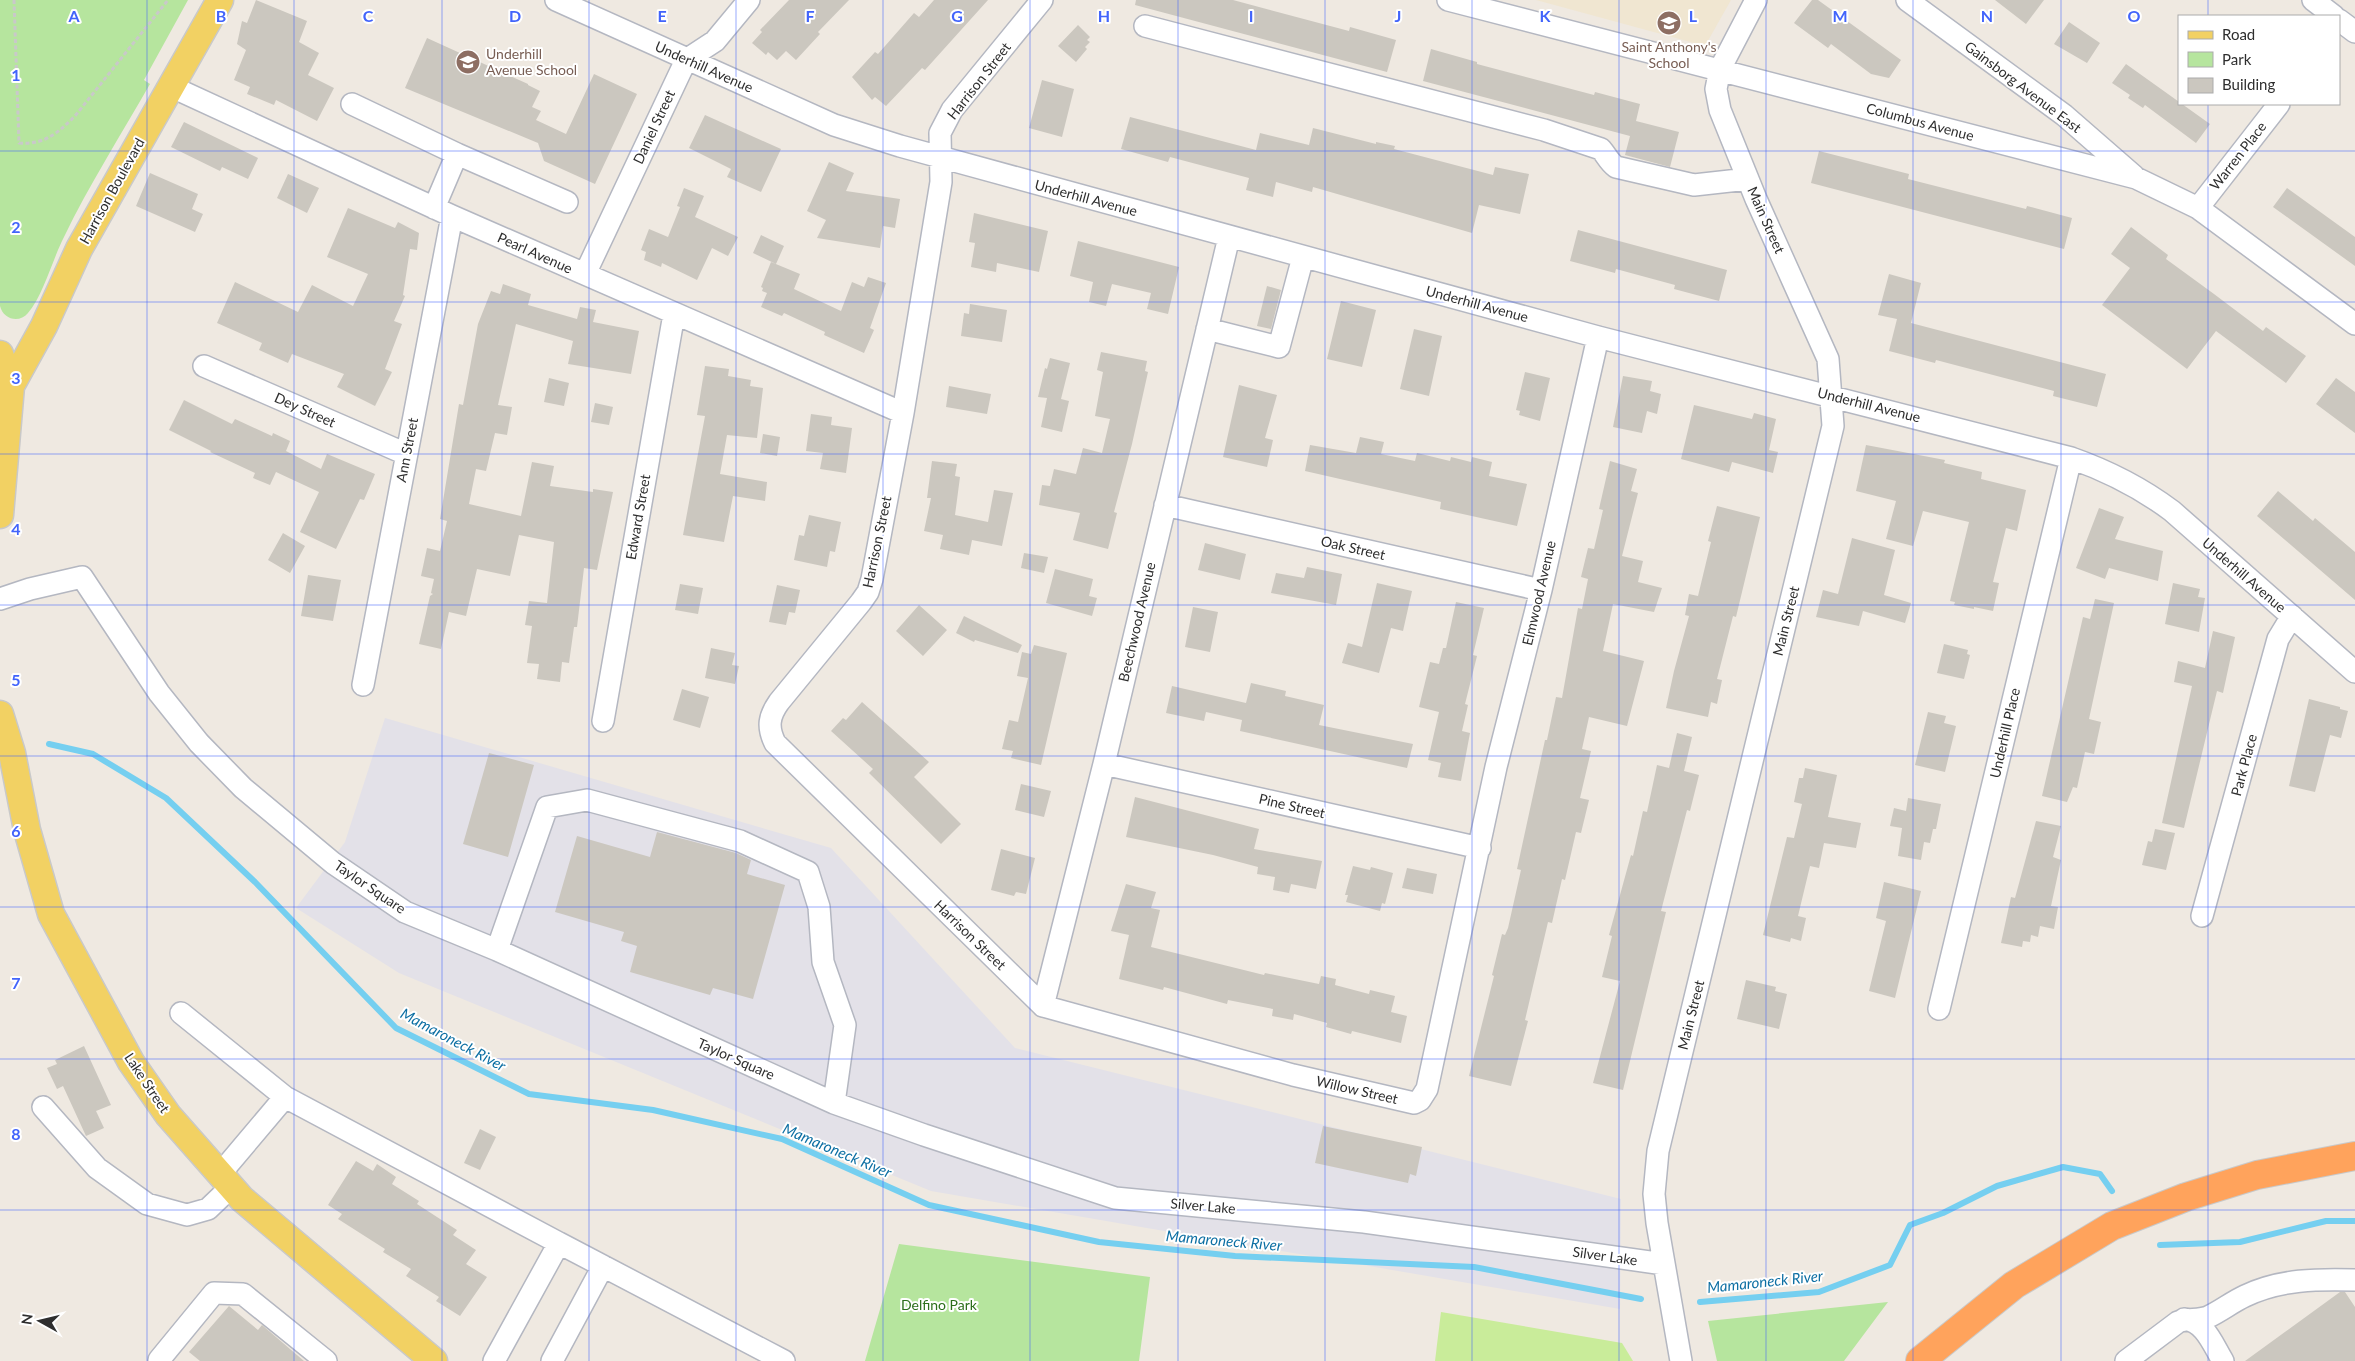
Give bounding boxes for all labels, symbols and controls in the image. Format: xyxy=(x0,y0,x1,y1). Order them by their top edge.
text: A xyxy=(67,6,80,25)
text: B xyxy=(216,6,226,25)
text: C xyxy=(363,6,374,25)
text: D xyxy=(509,6,521,25)
text: E xyxy=(657,6,667,25)
text: F xyxy=(805,6,815,25)
text: G xyxy=(951,6,963,25)
text: H xyxy=(1098,6,1110,25)
text: I xyxy=(1249,6,1253,25)
text: J xyxy=(1395,6,1401,25)
text: K xyxy=(1540,6,1552,25)
text: L xyxy=(1689,6,1698,25)
text: M xyxy=(1832,6,1848,25)
text: N xyxy=(1981,6,1993,25)
text: O xyxy=(2128,6,2141,25)
school or university icon: Saint Anthony's School xyxy=(1656,10,1682,36)
legend xyxy=(2178,15,2340,105)
text: Road xyxy=(2222,25,2255,43)
street label: Underhill Avenue xyxy=(653,37,756,96)
street label: Gainsborg Avenue East xyxy=(1962,37,2085,136)
place label: Saint Anthony's School xyxy=(1621,38,1717,71)
street label: Harrison Street xyxy=(943,39,1014,123)
place label: Underhill Avenue School xyxy=(486,45,577,78)
school or university icon: Underhill Avenue School xyxy=(455,49,481,75)
text: Park xyxy=(2222,50,2252,68)
text: 1 xyxy=(11,65,21,84)
text: Building xyxy=(2222,75,2275,93)
street label: Daniel Street xyxy=(629,87,678,167)
street label: Columbus Avenue xyxy=(1864,99,1976,144)
street label: Warren Place xyxy=(2206,118,2270,193)
street label: Harrison Boulevard xyxy=(75,135,148,247)
street label: Underhill Avenue xyxy=(1033,176,1139,219)
street label: Main Street xyxy=(1744,184,1789,256)
text: 2 xyxy=(11,217,21,236)
street label: Pearl Avenue xyxy=(495,228,575,277)
street label: Underhill Avenue xyxy=(1424,282,1530,325)
text: 3 xyxy=(11,368,21,387)
street label: Underhill Avenue xyxy=(1816,384,1922,426)
street label: Dey Street xyxy=(272,389,338,431)
street label: Ann Street xyxy=(392,416,421,484)
street label: Edward Street xyxy=(622,473,653,561)
street label: Harrison Street xyxy=(859,495,895,589)
text: 4 xyxy=(11,519,21,538)
street label: Oak Street xyxy=(1319,532,1387,563)
street label: Underhill Avenue xyxy=(2199,534,2290,616)
street label: Elmwood Avenue xyxy=(1518,539,1559,647)
street label: Beechwood Avenue xyxy=(1114,560,1159,683)
street label: Main Street xyxy=(1769,584,1802,658)
text: 5 xyxy=(11,670,21,689)
street label: Underhill Place xyxy=(1986,686,2023,780)
street label: Park Place xyxy=(2227,732,2260,798)
street label: Pine Street xyxy=(1257,790,1327,821)
text: 6 xyxy=(11,821,21,840)
street label: Taylor Square xyxy=(331,856,409,917)
street label: Harrison Street xyxy=(931,896,1010,973)
text: 7 xyxy=(11,973,21,992)
street label: Main Street xyxy=(1674,978,1707,1052)
water label: Mamaroneck River xyxy=(398,1004,510,1075)
street label: Taylor Square xyxy=(695,1034,777,1083)
street label: Lake Street xyxy=(121,1049,174,1116)
street label: Willow Street xyxy=(1315,1072,1400,1107)
water label: Mamaroneck River xyxy=(780,1119,895,1181)
text: 8 xyxy=(11,1124,21,1143)
street label: Silver Lake xyxy=(1170,1194,1236,1217)
water label: Mamaroneck River xyxy=(1165,1226,1284,1254)
street label: Silver Lake xyxy=(1572,1243,1639,1268)
water label: Mamaroneck River xyxy=(1706,1266,1825,1296)
north arrow xyxy=(15,1296,65,1346)
park label: Delfino Park xyxy=(901,1296,978,1313)
text: N xyxy=(17,1313,36,1326)

